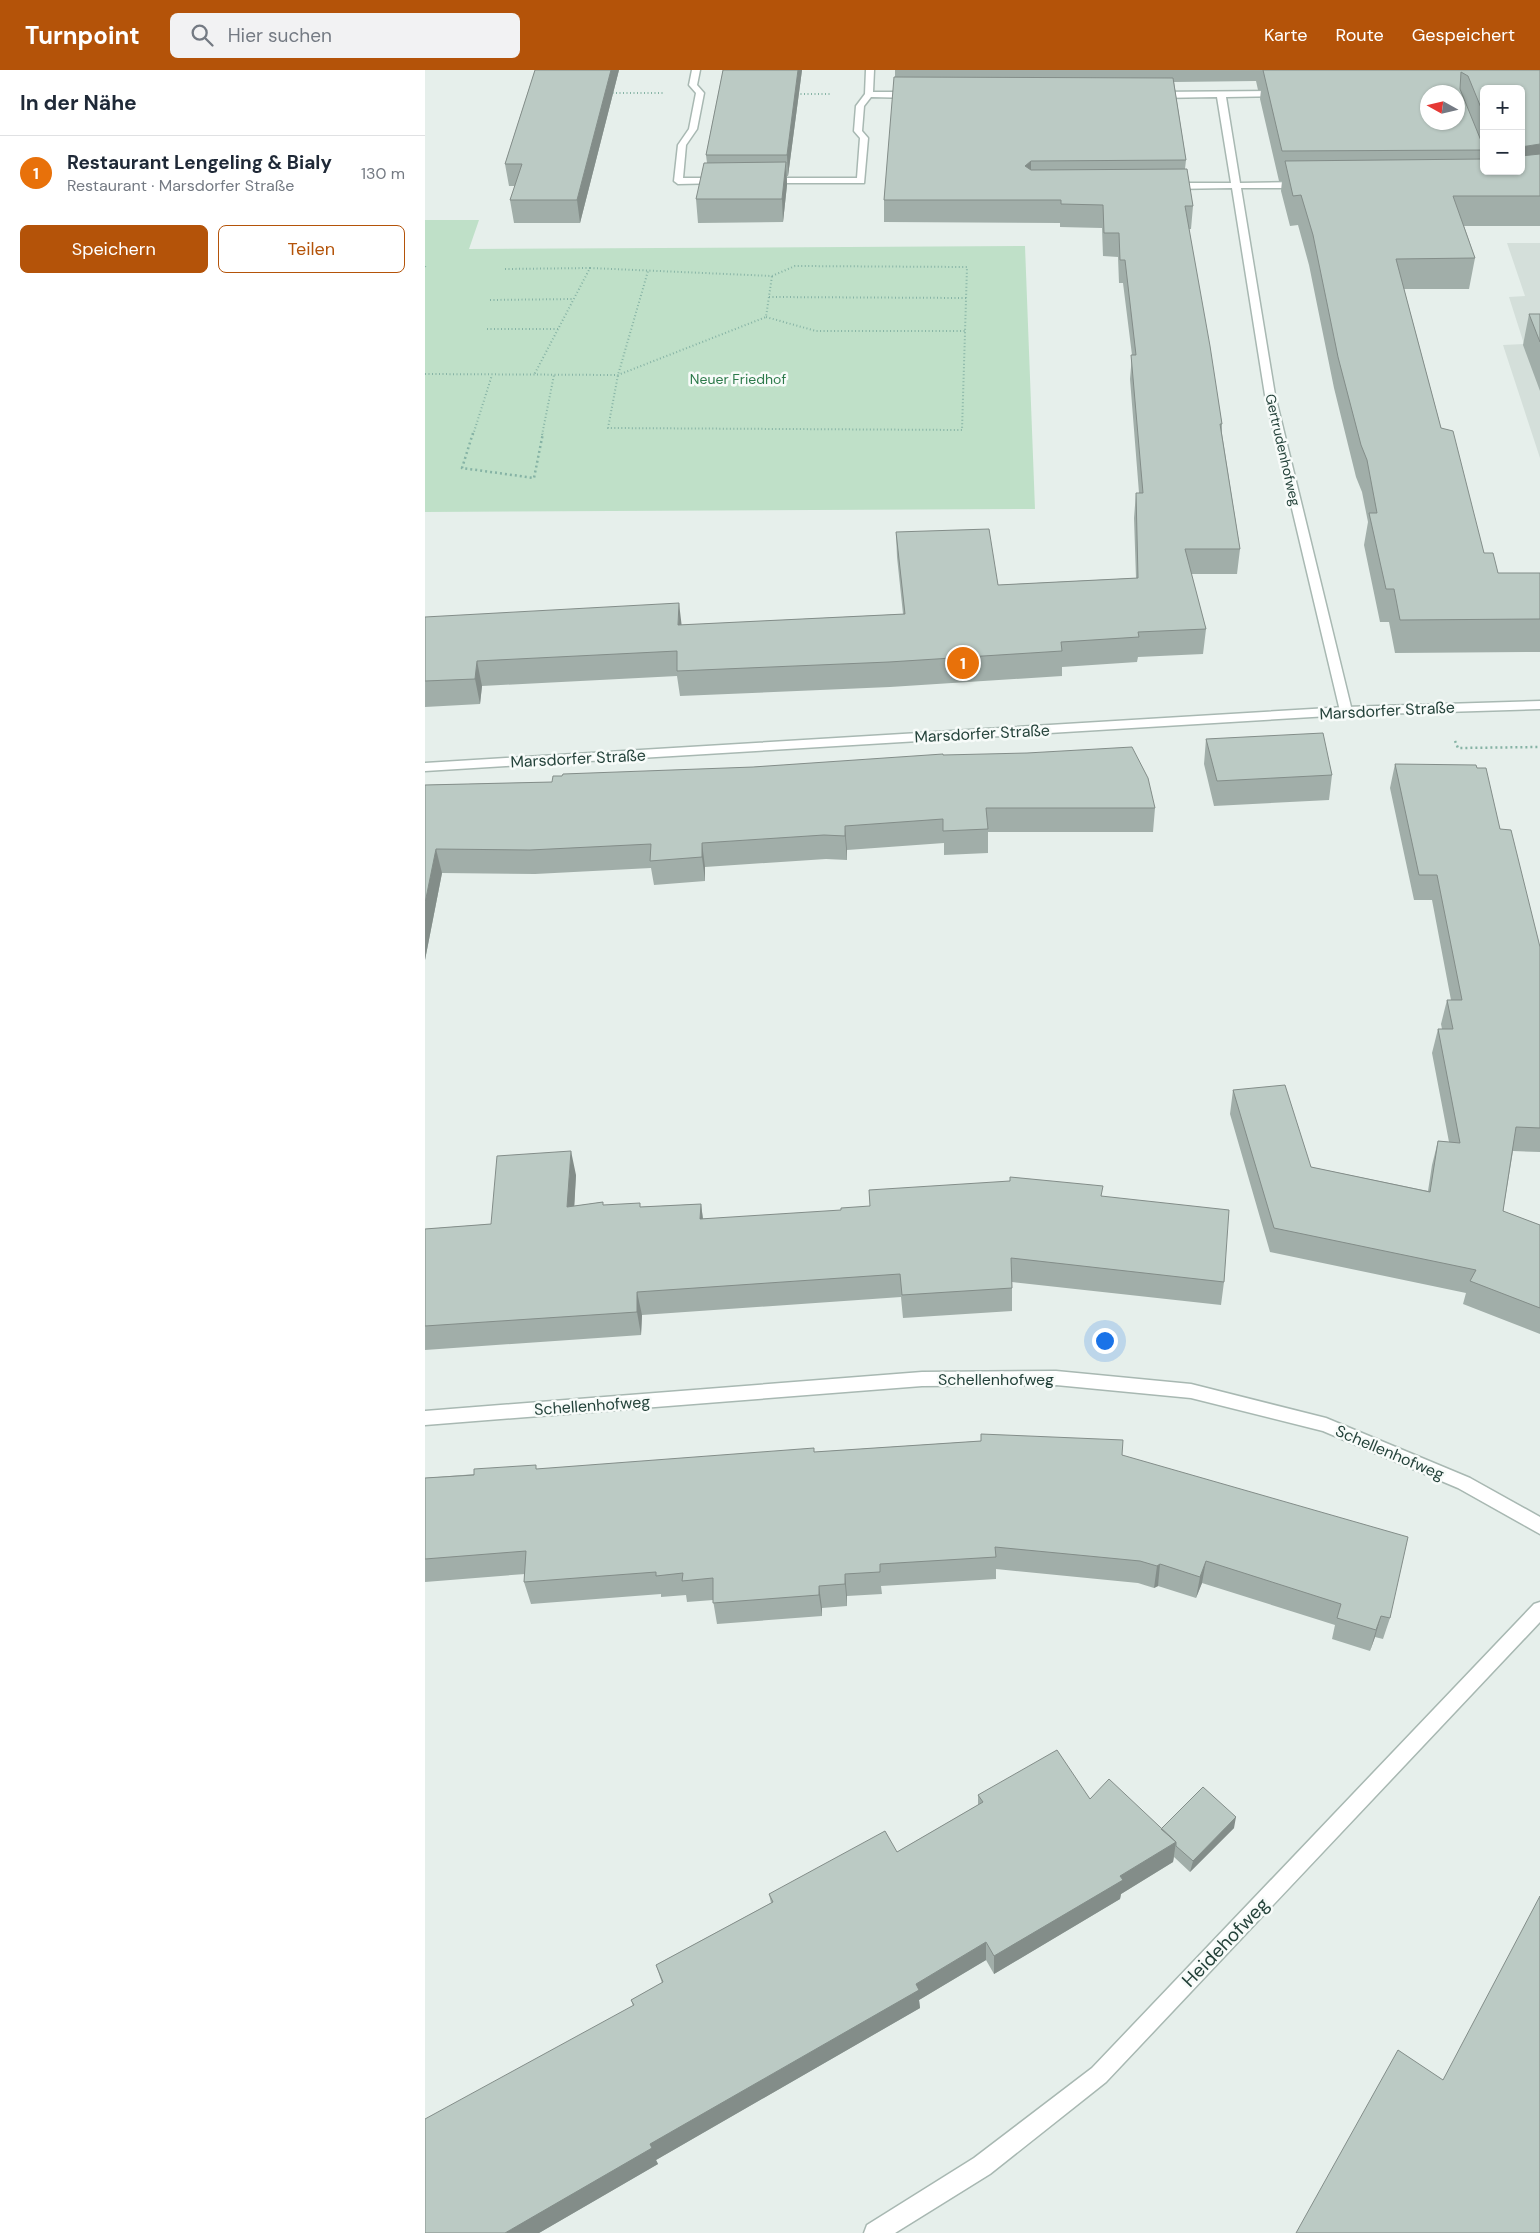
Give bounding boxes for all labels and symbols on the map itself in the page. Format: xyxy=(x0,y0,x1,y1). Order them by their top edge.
north arrow xyxy=(1420,85,1465,130)
park label: Neuer Friedhof xyxy=(690,370,786,388)
street label: Gertrudenhofweg xyxy=(1261,392,1305,508)
pin: 1 xyxy=(947,644,979,682)
street label: Marsdorfer Straße xyxy=(1319,696,1455,725)
street label: Marsdorfer Straße xyxy=(914,719,1050,748)
street label: Marsdorfer Straße xyxy=(510,744,646,773)
your location xyxy=(1092,1328,1118,1354)
street label: Schellenhofweg xyxy=(938,1369,1054,1390)
street label: Schellenhofweg xyxy=(533,1391,651,1420)
street label: Schellenhofweg xyxy=(1332,1420,1447,1485)
street label: Heidehofweg xyxy=(1176,1892,1275,1992)

